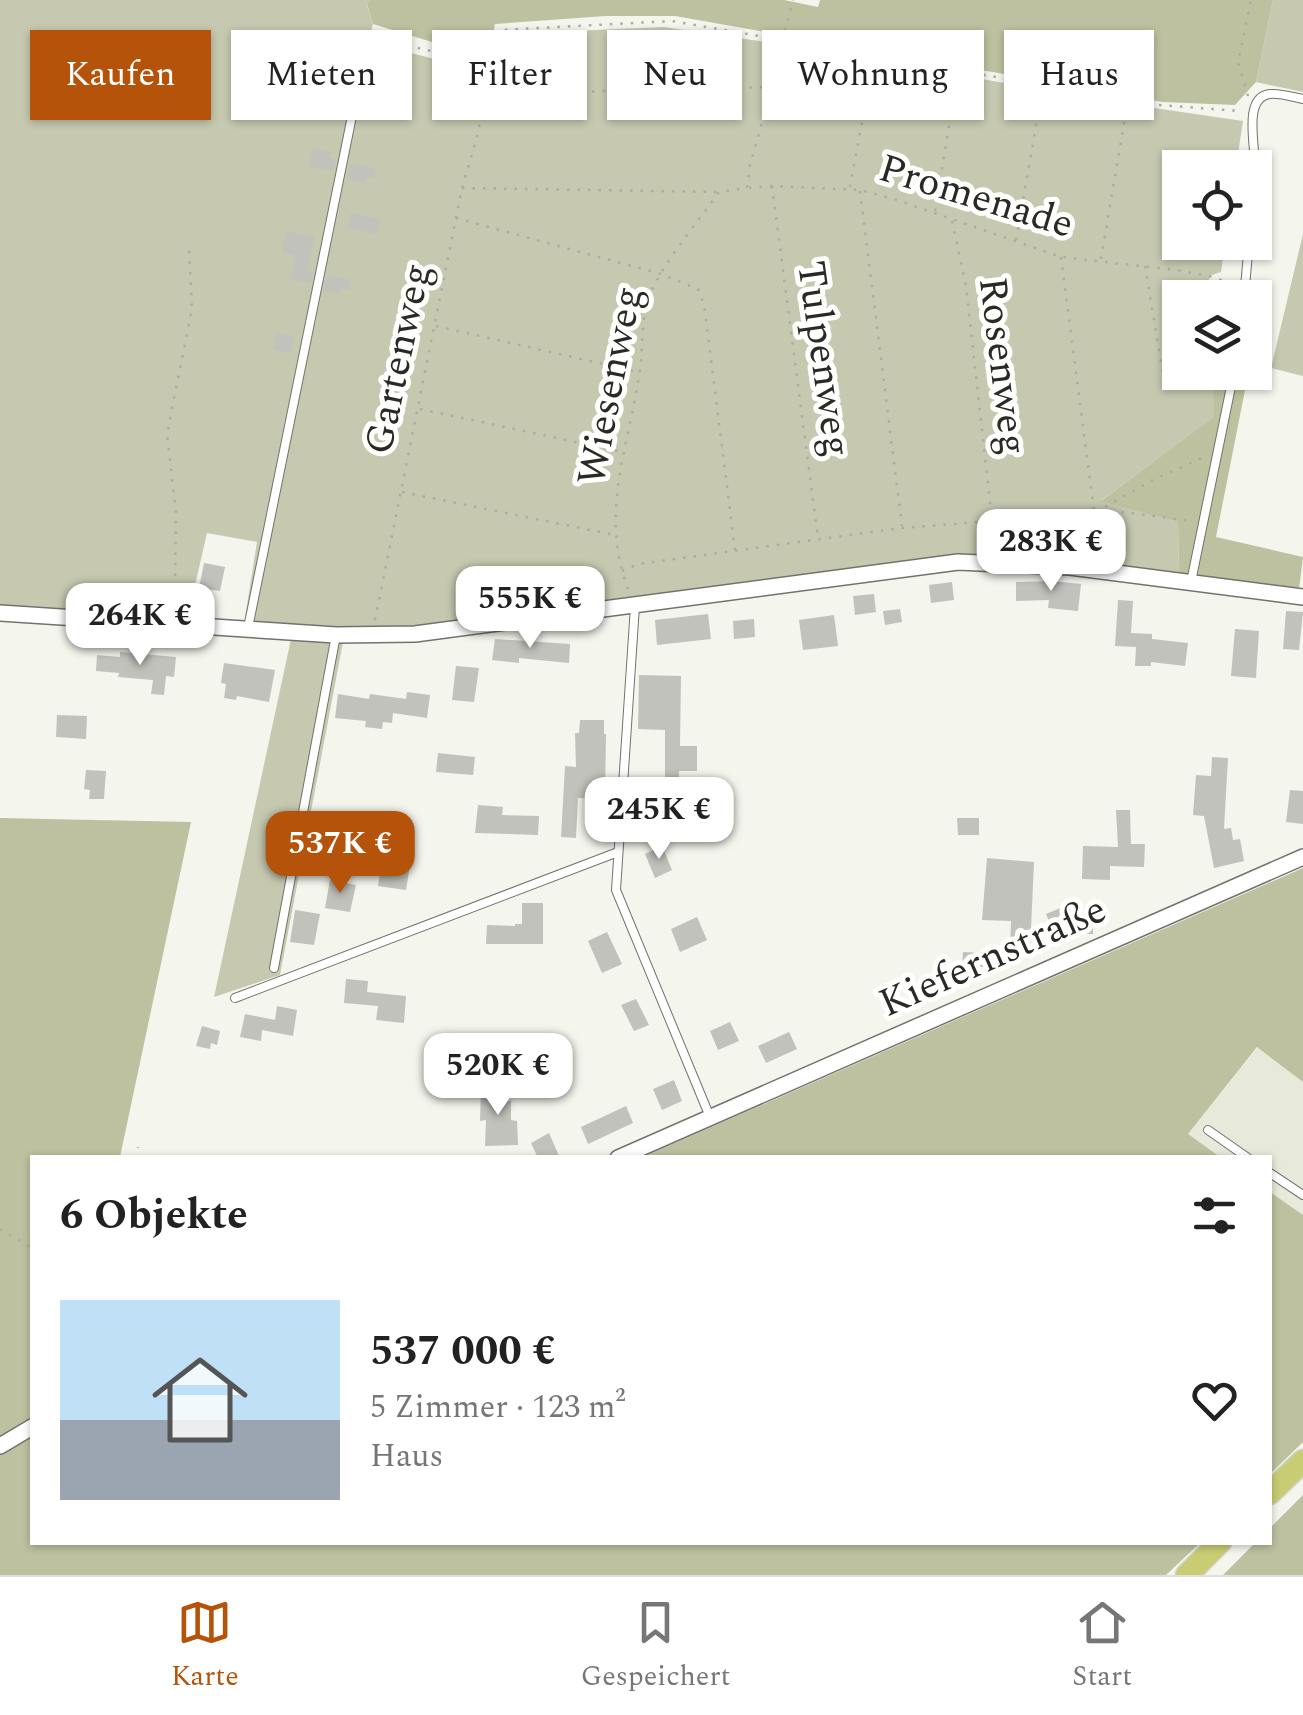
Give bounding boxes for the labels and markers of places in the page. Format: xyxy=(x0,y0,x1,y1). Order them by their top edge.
pin: 283K € xyxy=(970,509,1132,594)
pin: 555K € xyxy=(449,566,611,651)
pin: 264K € xyxy=(59,583,221,668)
pin: 245K € xyxy=(578,777,740,862)
pin: 537K € xyxy=(259,811,421,896)
pin: 520K € xyxy=(417,1033,579,1118)

